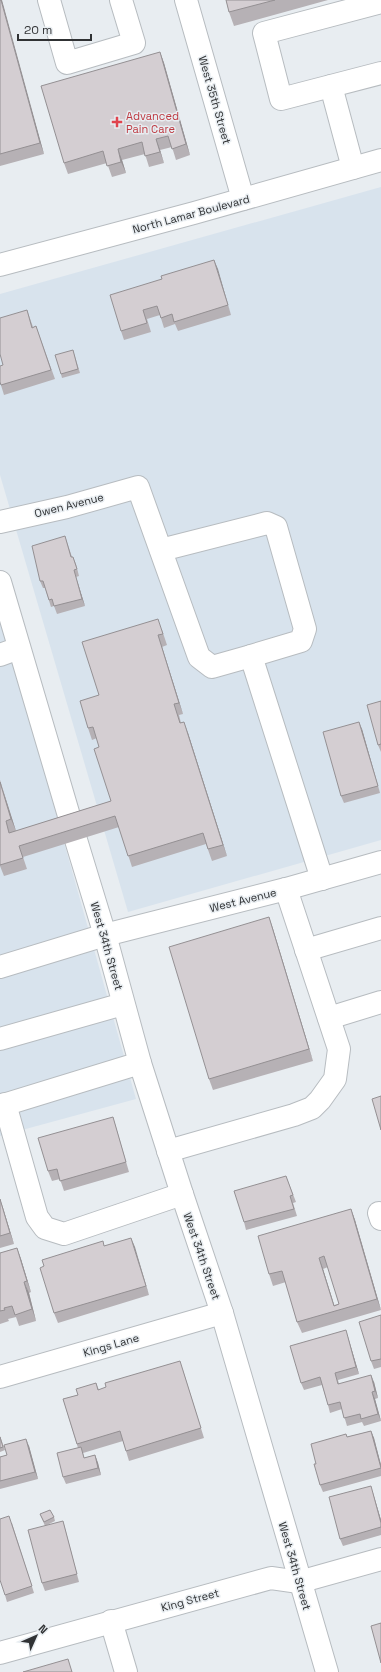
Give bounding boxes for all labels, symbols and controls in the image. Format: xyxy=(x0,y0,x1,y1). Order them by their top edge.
scale bar xyxy=(18,16,91,42)
text: 20 m xyxy=(24,22,52,38)
street label: West 35th Street xyxy=(196,54,234,146)
place label: Advanced Pain Care xyxy=(126,109,179,136)
marker: Advanced Pain Care xyxy=(111,116,123,128)
street label: North Lamar Boulevard xyxy=(131,192,251,236)
street label: Owen Avenue xyxy=(33,490,105,520)
street label: West Avenue xyxy=(208,885,278,915)
street label: West 34th Street xyxy=(88,900,126,992)
street label: West 34th Street xyxy=(181,1211,223,1301)
street label: Kings Lane xyxy=(81,1330,141,1360)
street label: West 34th Street xyxy=(276,1520,314,1612)
street label: King Street xyxy=(159,1586,221,1614)
north arrow xyxy=(16,1616,56,1656)
text: N xyxy=(36,1621,51,1636)

